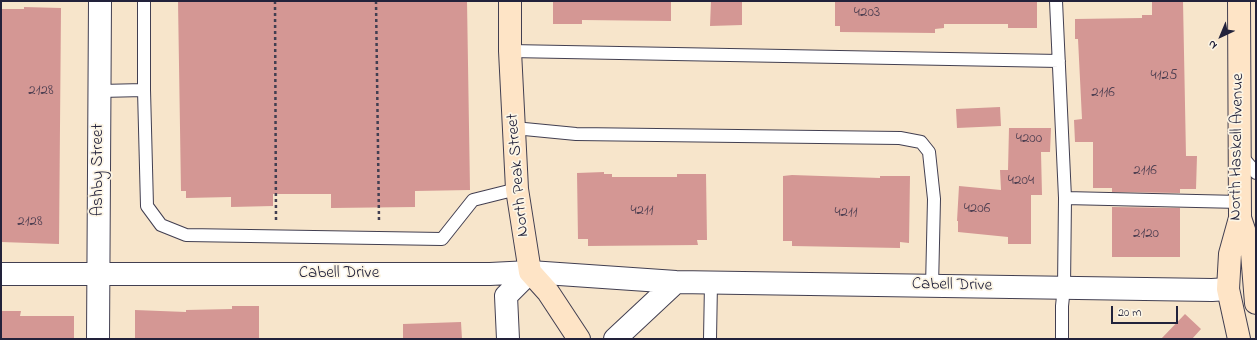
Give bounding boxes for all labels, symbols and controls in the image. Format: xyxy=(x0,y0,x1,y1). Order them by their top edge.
house number: 4203 xyxy=(854,5,880,23)
north arrow xyxy=(1201,16,1241,56)
text: N xyxy=(1204,36,1221,53)
house number: 4125 xyxy=(1151,68,1177,86)
street label: North Haskell Avenue xyxy=(1227,73,1249,221)
house number: 2128 xyxy=(28,83,54,101)
house number: 2116 xyxy=(1091,85,1115,103)
street label: North Peak Street xyxy=(503,112,535,238)
street label: Ashby Street xyxy=(89,124,109,216)
house number: 4200 xyxy=(1016,131,1042,149)
house number: 2116 xyxy=(1133,163,1157,181)
house number: 4204 xyxy=(1008,173,1034,191)
house number: 4206 xyxy=(964,201,990,219)
house number: 4211 xyxy=(630,203,654,221)
house number: 4211 xyxy=(834,205,858,223)
house number: 2128 xyxy=(17,214,43,232)
house number: 2120 xyxy=(1133,226,1159,244)
street label: Cabell Drive xyxy=(299,264,379,284)
street label: Cabell Drive xyxy=(912,275,992,297)
scale bar xyxy=(1113,298,1180,324)
text: 20 m xyxy=(1118,304,1141,322)

